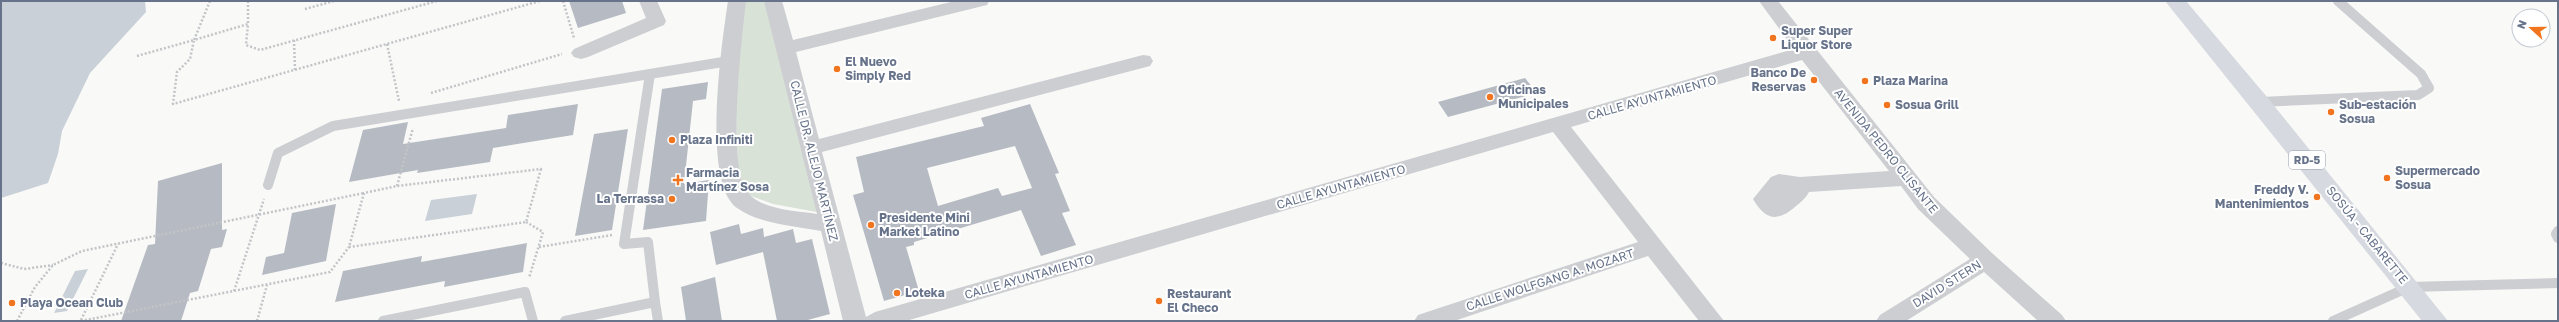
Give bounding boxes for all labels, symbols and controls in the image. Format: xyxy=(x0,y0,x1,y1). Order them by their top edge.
north arrow xyxy=(2511,8,2551,48)
text: N xyxy=(2514,18,2529,30)
place label: Super Super Liquor Store xyxy=(1781,23,1853,52)
marker: Super Super Liquor Store xyxy=(1768,33,1778,43)
place label: El Nuevo Simply Red xyxy=(845,54,911,83)
marker: El Nuevo Simply Red xyxy=(832,64,842,74)
place label: Banco De Reservas xyxy=(1751,65,1806,94)
street label: CALLE AYUNTAMIENTO xyxy=(1586,72,1718,123)
place label: Plaza Marina xyxy=(1873,73,1948,88)
marker: Banco De Reservas xyxy=(1809,75,1819,85)
marker: Plaza Marina xyxy=(1860,76,1870,86)
street label: CALLE DR. ALEJO MARTÍNEZ xyxy=(787,79,842,243)
place label: Oficinas Municipales xyxy=(1498,82,1569,111)
street label: AVENIDA PEDRO CLISANTE xyxy=(1831,85,1941,216)
marker: Oficinas Municipales xyxy=(1485,92,1495,102)
place label: Sosua Grill xyxy=(1895,97,1959,112)
place label: Sub-estación Sosua xyxy=(2339,97,2416,126)
marker: Sosua Grill xyxy=(1882,100,1892,110)
marker: Sub-estación Sosua xyxy=(2326,107,2336,117)
place label: Plaza Infiniti xyxy=(680,132,753,147)
marker: Plaza Infiniti xyxy=(667,135,677,145)
road number: RD-5 xyxy=(2289,151,2325,169)
street label: CALLE AYUNTAMIENTO xyxy=(1275,161,1407,212)
place label: Supermercado Sosua xyxy=(2395,163,2480,192)
place label: Farmacia Martínez Sosa xyxy=(686,165,769,194)
marker: Supermercado Sosua xyxy=(2382,173,2392,183)
marker: Farmacia Martínez Sosa xyxy=(673,175,683,185)
place label: Freddy V. Mantenimientos xyxy=(2215,182,2309,211)
street label: SOSÚA - CABARETTE xyxy=(2323,183,2411,287)
place label: La Terrassa xyxy=(597,191,664,206)
marker: Freddy V. Mantenimientos xyxy=(2312,192,2322,202)
marker: La Terrassa xyxy=(667,194,677,204)
place label: Presidente Mini Market Latino xyxy=(879,210,970,239)
marker: Presidente Mini Market Latino xyxy=(866,220,876,230)
street label: CALLE WOLFGANG A. MOZART xyxy=(1464,245,1636,314)
street label: CALLE AYUNTAMIENTO xyxy=(963,251,1095,302)
street label: DAVID STERN xyxy=(1910,257,1984,311)
place label: Loteka xyxy=(905,285,945,300)
place label: Restaurant El Checo xyxy=(1167,286,1232,315)
marker: Loteka xyxy=(892,288,902,298)
place label: Playa Ocean Club xyxy=(20,295,124,310)
marker: Restaurant El Checo xyxy=(1154,296,1164,306)
marker: Playa Ocean Club xyxy=(7,298,17,308)

